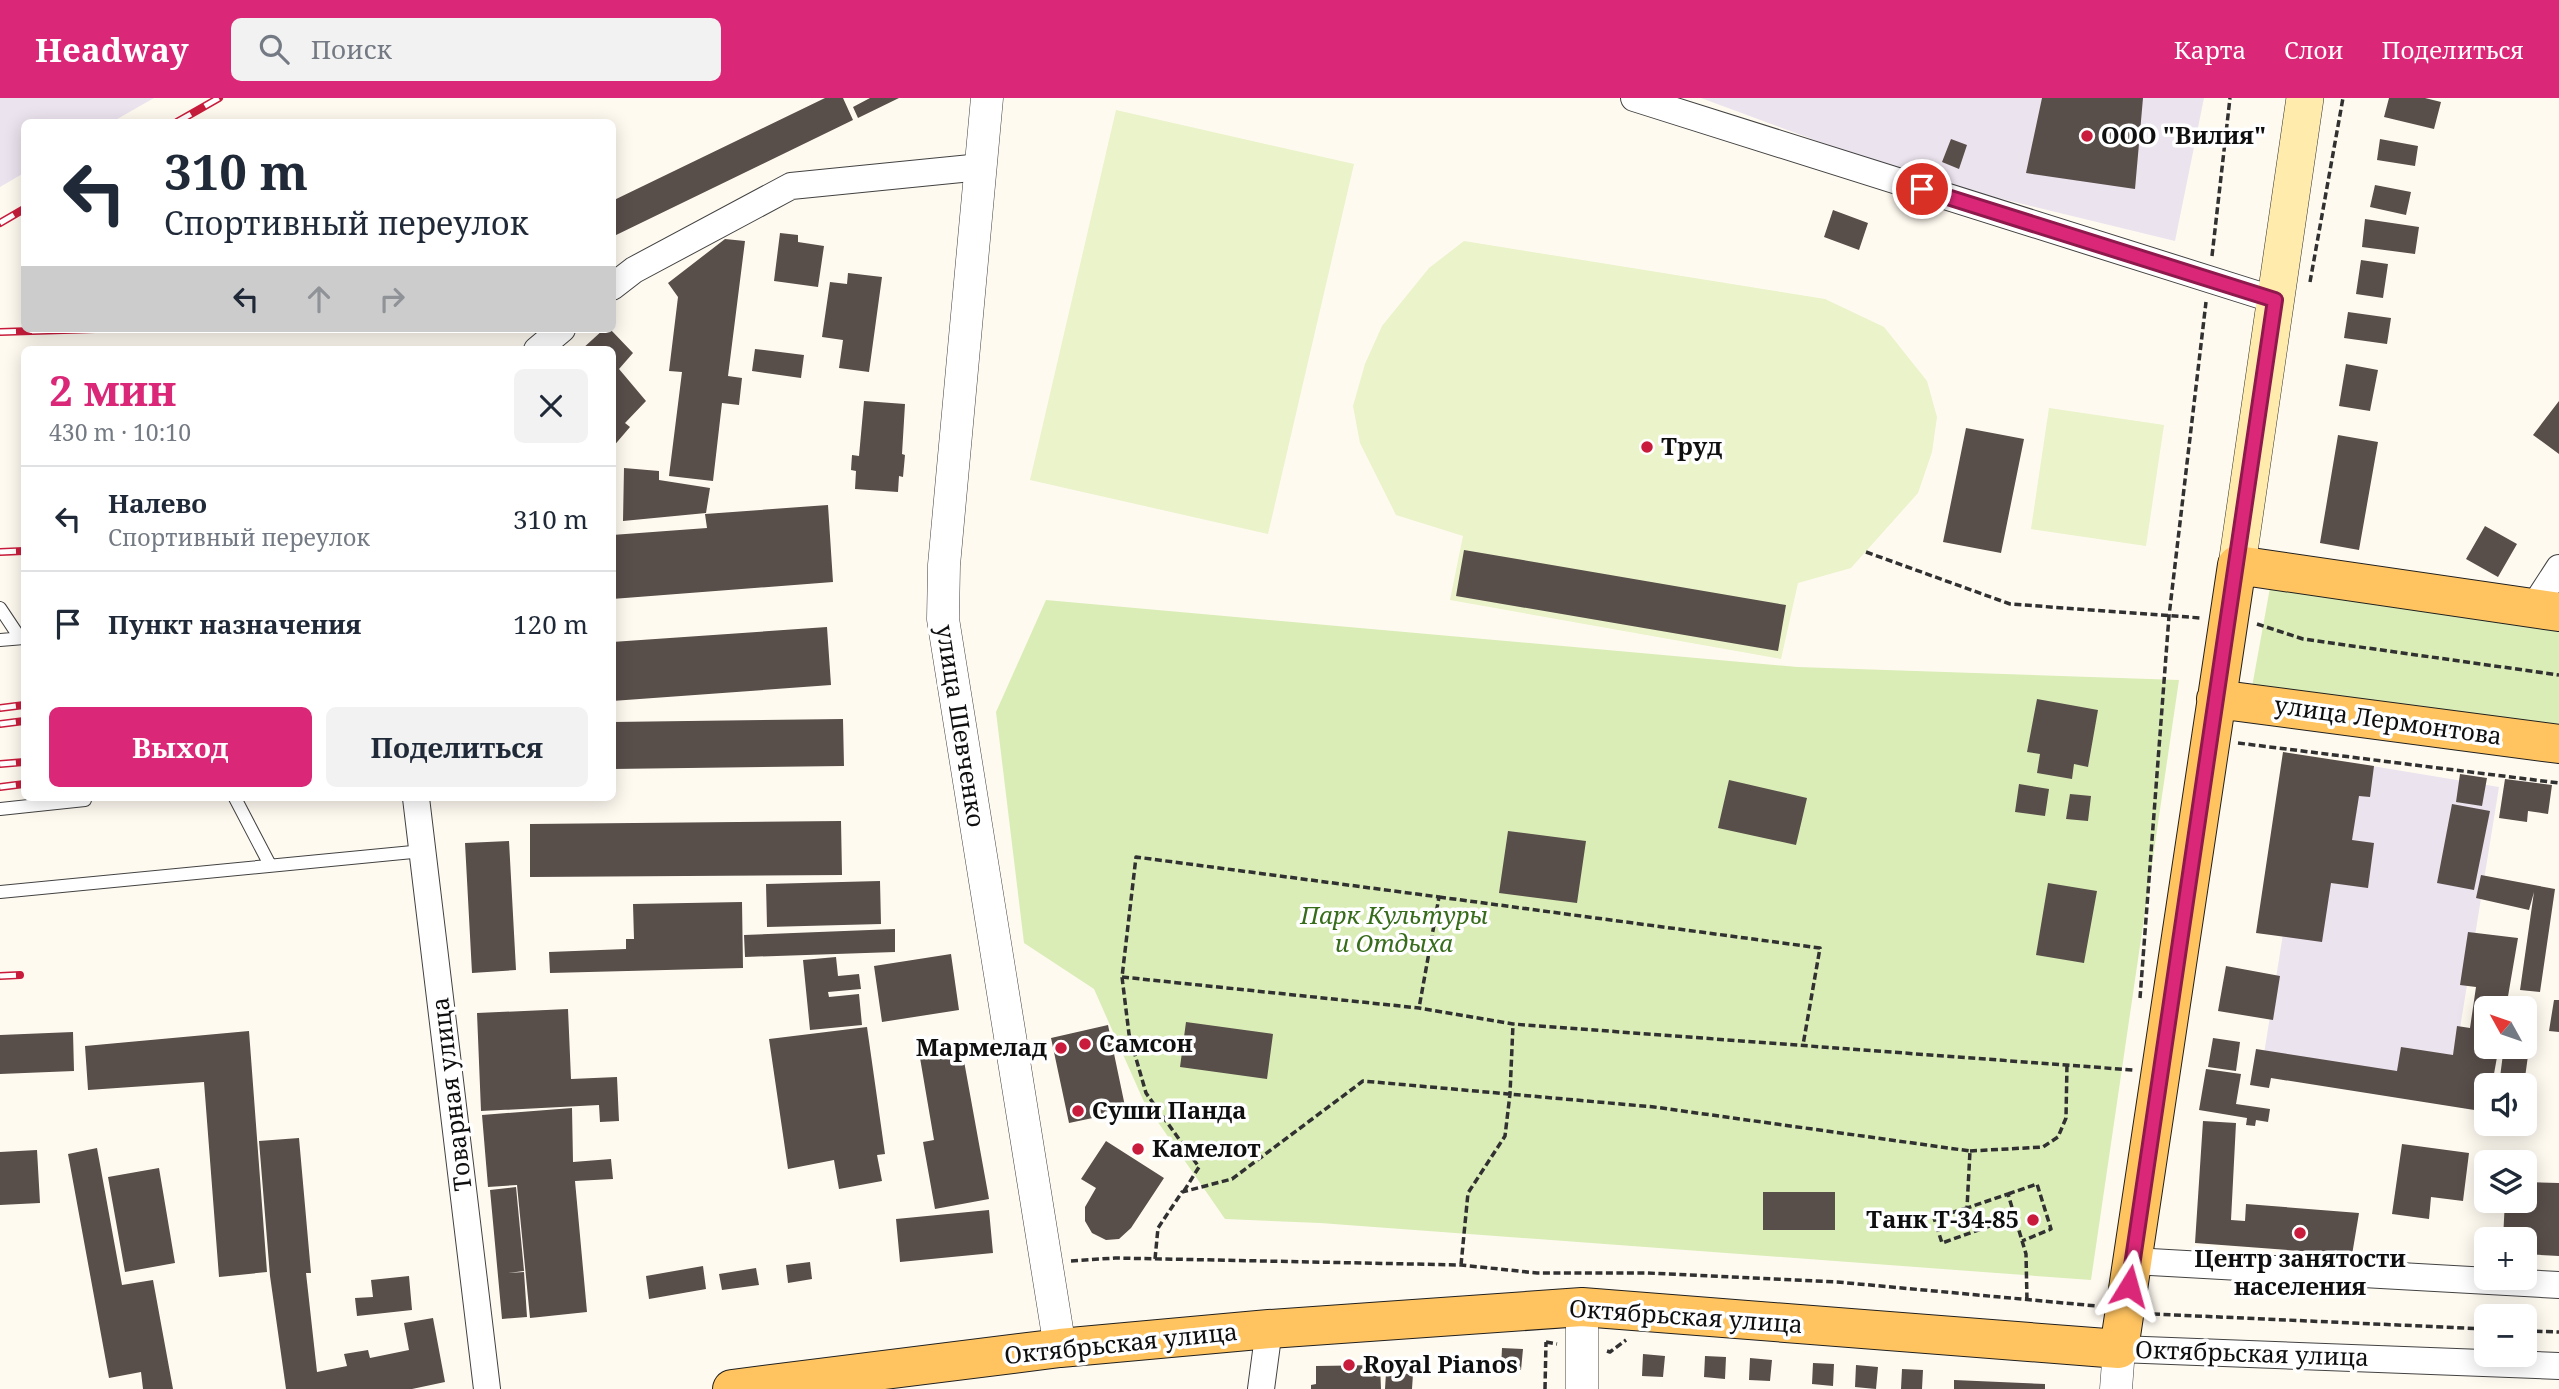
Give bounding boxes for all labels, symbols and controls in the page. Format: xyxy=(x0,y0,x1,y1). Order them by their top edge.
search box xyxy=(231,18,721,81)
text: Headway xyxy=(35,27,189,72)
icon: search xyxy=(255,30,293,68)
text: Поиск xyxy=(311,31,392,67)
text: Карта xyxy=(2174,33,2246,66)
text: Слои xyxy=(2284,33,2344,66)
text: Поделиться xyxy=(2382,33,2524,66)
place label: ООО "Вилия" xyxy=(2101,118,2266,151)
marker: ООО "Вилия" xyxy=(2079,128,2095,144)
text: 310 m xyxy=(164,138,308,204)
icon: left xyxy=(49,147,140,238)
pin xyxy=(1892,159,1952,219)
icon: arrive xyxy=(1903,170,1941,208)
text: Спортивный переулок xyxy=(164,201,528,244)
icon: left xyxy=(227,280,265,318)
icon: ahead xyxy=(300,280,338,318)
icon: right xyxy=(373,280,411,318)
text: 2 мин xyxy=(49,361,176,418)
button: close xyxy=(514,369,588,443)
text: 430 m · 10:10 xyxy=(49,416,191,448)
place label: Труд xyxy=(1661,429,1722,462)
marker: Труд xyxy=(1639,439,1655,455)
text: Налево xyxy=(108,485,207,521)
icon: left xyxy=(49,500,87,538)
text: 310 m xyxy=(513,501,588,537)
text: Спортивный переулок xyxy=(108,521,370,553)
icon: arrive xyxy=(49,605,87,643)
text: Пункт назначения xyxy=(108,606,361,642)
text: 120 m xyxy=(513,606,588,642)
street label: улица Шевченко xyxy=(929,622,994,829)
street label: улица Лермонтова xyxy=(2272,687,2504,752)
button: Выход xyxy=(49,707,312,787)
button: Поделиться xyxy=(326,707,588,787)
park label: Парк Культуры и Отдыха xyxy=(1299,898,1488,959)
street label: Товарная улица xyxy=(422,995,479,1193)
north arrow xyxy=(2474,996,2538,1059)
map controls xyxy=(2474,996,2537,1367)
place label: Самсон xyxy=(1099,1026,1193,1059)
place label: Мармелад xyxy=(916,1030,1047,1063)
marker: Самсон xyxy=(1077,1036,1093,1052)
marker: Мармелад xyxy=(1053,1040,1069,1056)
button: sound xyxy=(2474,1073,2537,1136)
place label: Суши Панда xyxy=(1092,1093,1247,1126)
marker: Суши Панда xyxy=(1070,1103,1086,1119)
place label: Камелот xyxy=(1152,1131,1261,1164)
marker: Камелот xyxy=(1130,1141,1146,1157)
button: layers xyxy=(2474,1150,2537,1213)
place label: Танк Т-34-85 xyxy=(1866,1202,2019,1235)
marker: Танк Т-34-85 xyxy=(2025,1212,2041,1228)
marker: Центр занятости населения xyxy=(2292,1225,2308,1241)
button: + xyxy=(2474,1227,2537,1290)
place label: Центр занятости населения xyxy=(2194,1241,2406,1302)
position arrow xyxy=(2092,1249,2166,1323)
street label: Октябрьская улица xyxy=(1568,1291,1804,1340)
button: − xyxy=(2474,1304,2537,1367)
street label: Октябрьская улица xyxy=(1003,1314,1239,1371)
street label: Октябрьская улица xyxy=(2134,1332,2370,1373)
place label: Royal Pianos xyxy=(1363,1347,1518,1380)
marker: Royal Pianos xyxy=(1341,1357,1357,1373)

